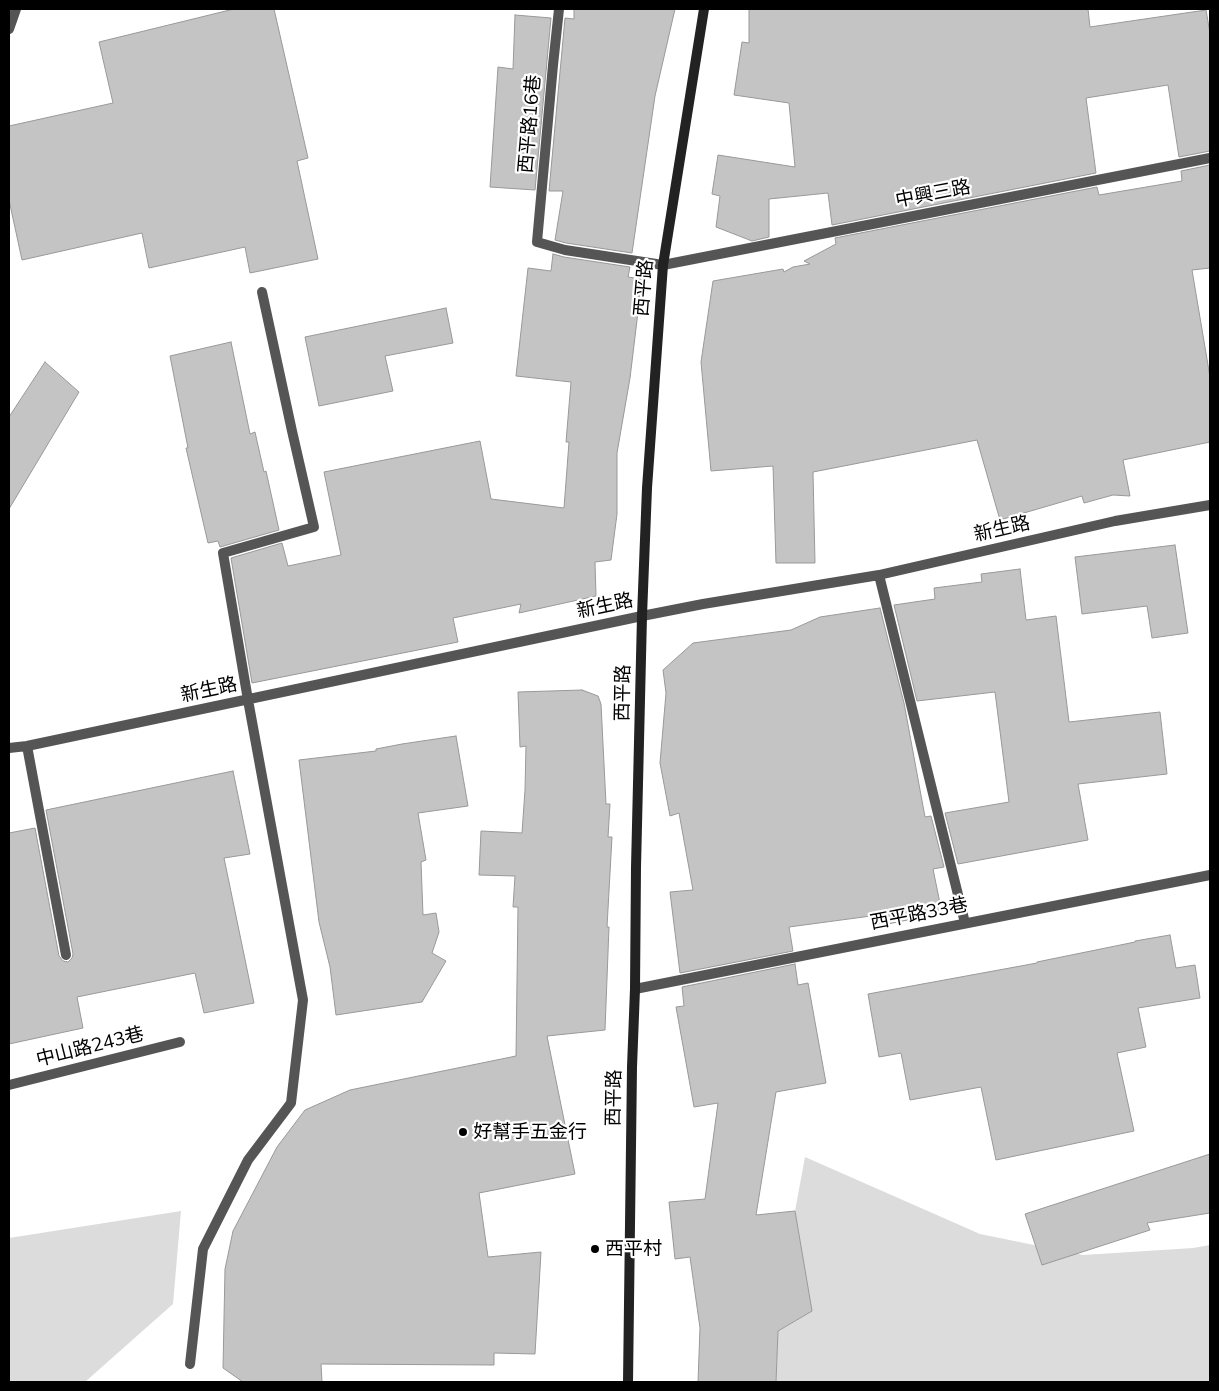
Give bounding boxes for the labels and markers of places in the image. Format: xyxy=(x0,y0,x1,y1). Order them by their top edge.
place label: 好幫手五金行 xyxy=(473,1121,587,1143)
marker: 好幫手五金行 xyxy=(457,1126,469,1138)
place label: 西平村 xyxy=(605,1238,662,1260)
marker: 西平村 xyxy=(589,1243,601,1255)

